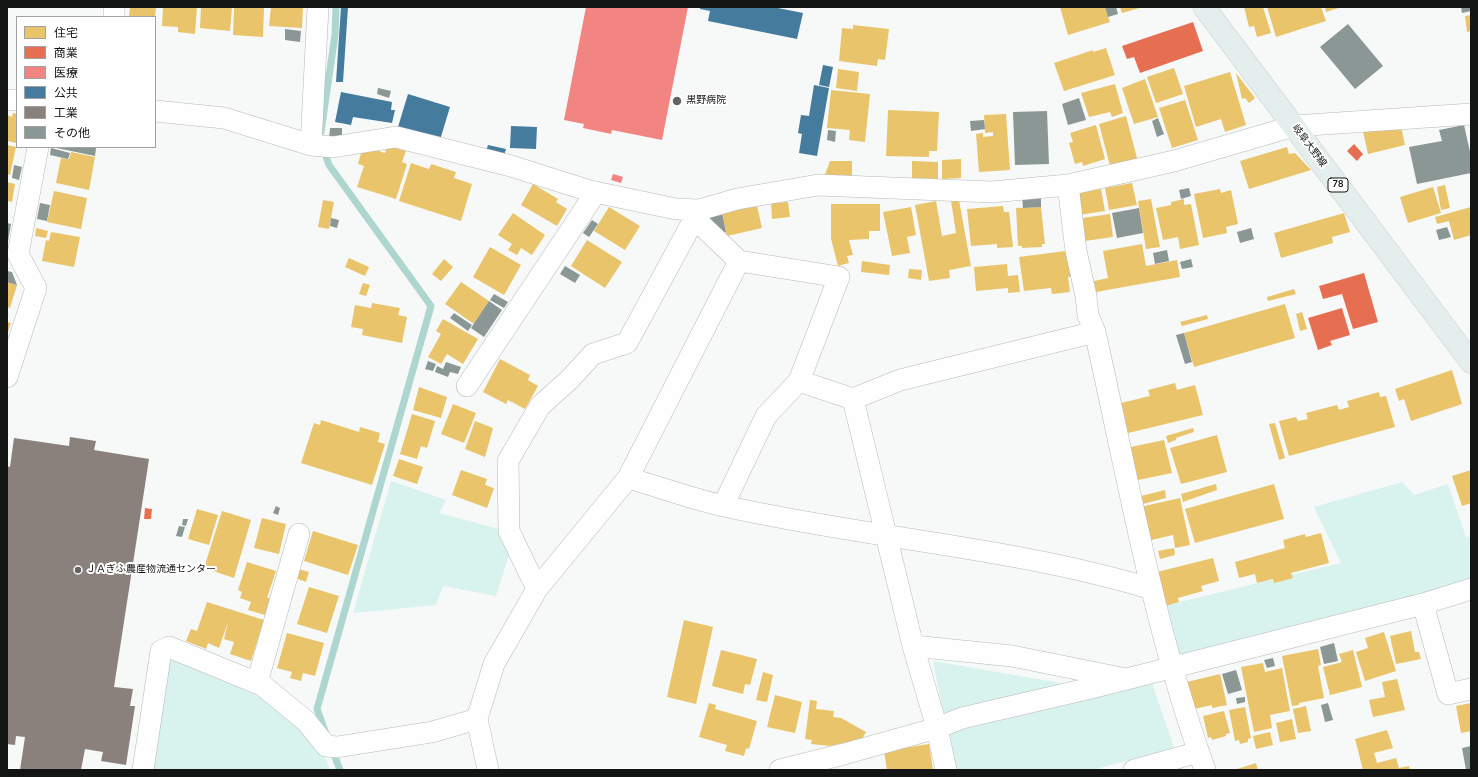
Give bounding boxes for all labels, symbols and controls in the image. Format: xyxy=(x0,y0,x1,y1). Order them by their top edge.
legend xyxy=(16,16,156,148)
text: 住宅 xyxy=(54,25,78,41)
text: 商業 xyxy=(54,45,78,61)
text: 医療 xyxy=(54,65,78,81)
text: 公共 xyxy=(54,85,78,101)
marker: 黒野病院 xyxy=(671,95,683,107)
place label: 黒野病院 xyxy=(686,95,726,107)
text: 工業 xyxy=(54,105,78,121)
street label: 岐阜大野線 xyxy=(1289,122,1329,170)
text: その他 xyxy=(54,125,90,141)
road number: 78 xyxy=(1328,178,1348,192)
place label: ＪＡぎふ農産物流通センター xyxy=(86,564,216,576)
marker: ＪＡぎふ農産物流通センター xyxy=(73,565,83,575)

